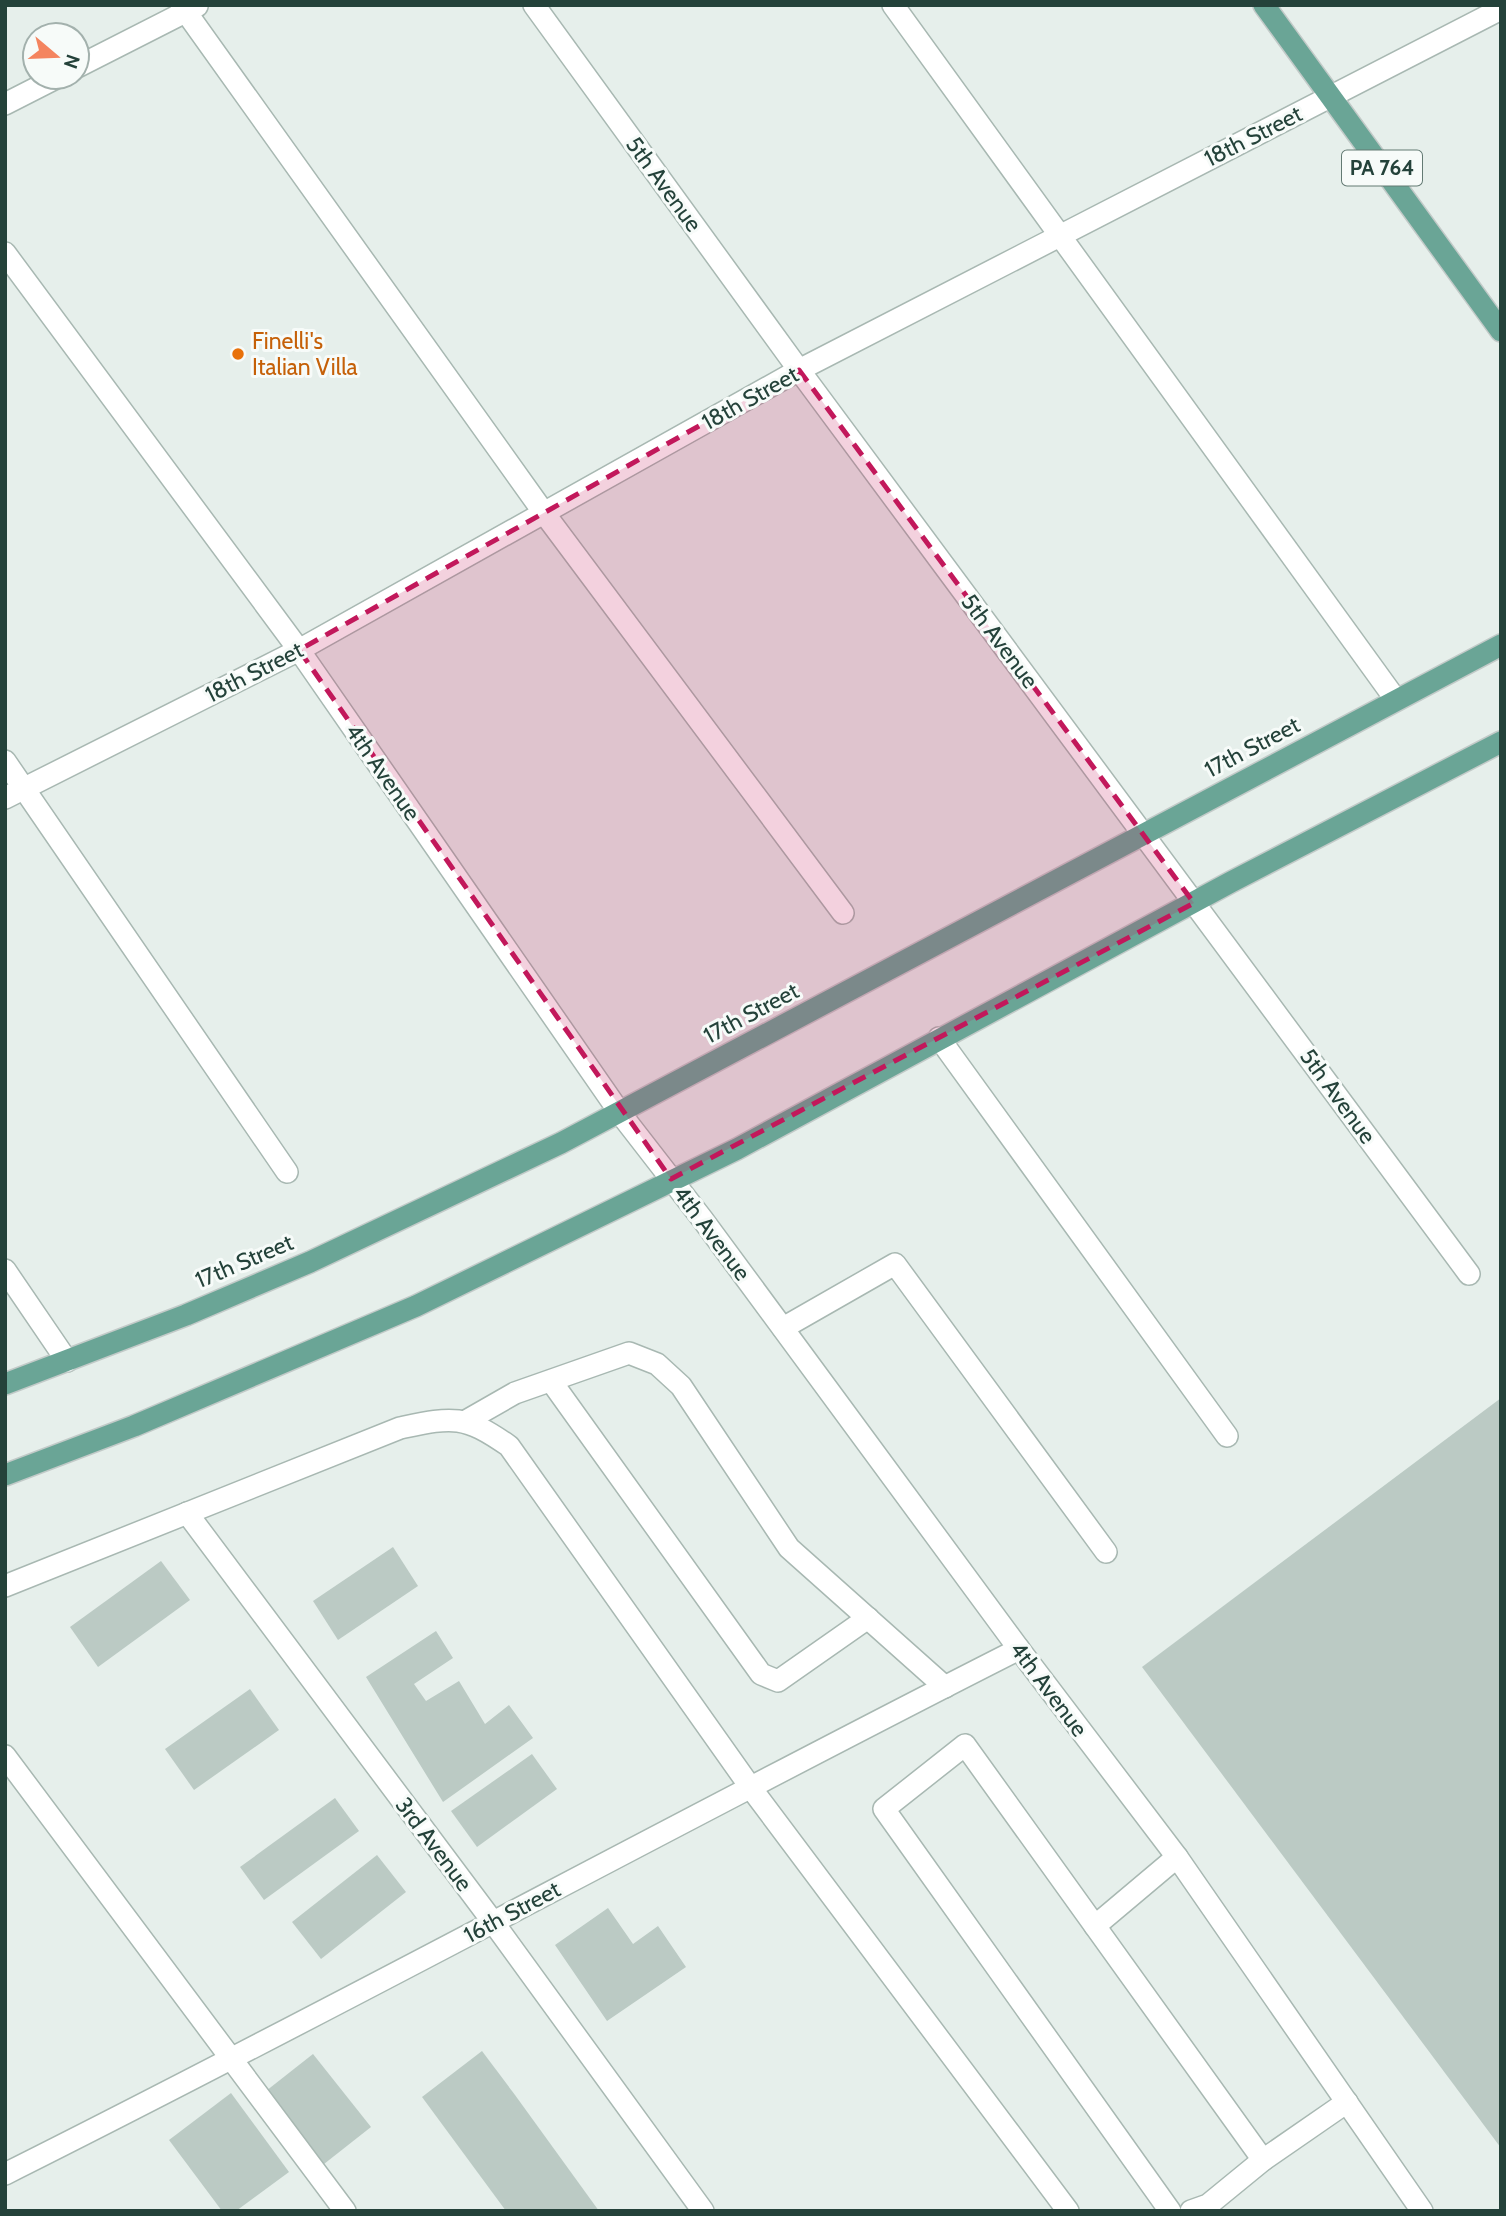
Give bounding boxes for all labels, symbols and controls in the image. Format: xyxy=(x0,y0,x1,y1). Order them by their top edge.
north arrow xyxy=(21,21,91,91)
text: N xyxy=(59,51,85,71)
street label: 18th Street xyxy=(1199,99,1307,173)
street label: 5th Avenue xyxy=(620,131,708,237)
road number: PA 764 xyxy=(1342,150,1422,186)
place label: Finelli's Italian Villa xyxy=(252,327,358,381)
marker: Finelli's Italian Villa xyxy=(230,346,246,362)
street label: 18th Street xyxy=(697,360,803,436)
street label: 5th Avenue xyxy=(955,588,1045,694)
street label: 18th Street xyxy=(200,635,308,709)
street label: 17th Street xyxy=(1200,710,1305,784)
street label: 4th Avenue xyxy=(340,718,427,826)
street label: 17th Street xyxy=(699,976,804,1050)
street label: 5th Avenue xyxy=(1294,1043,1382,1149)
street label: 4th Avenue xyxy=(667,1180,757,1286)
street label: 17th Street xyxy=(191,1228,297,1294)
street label: 4th Avenue xyxy=(1004,1636,1094,1742)
street label: 3rd Avenue xyxy=(390,1792,478,1897)
street label: 16th Street xyxy=(459,1875,565,1949)

